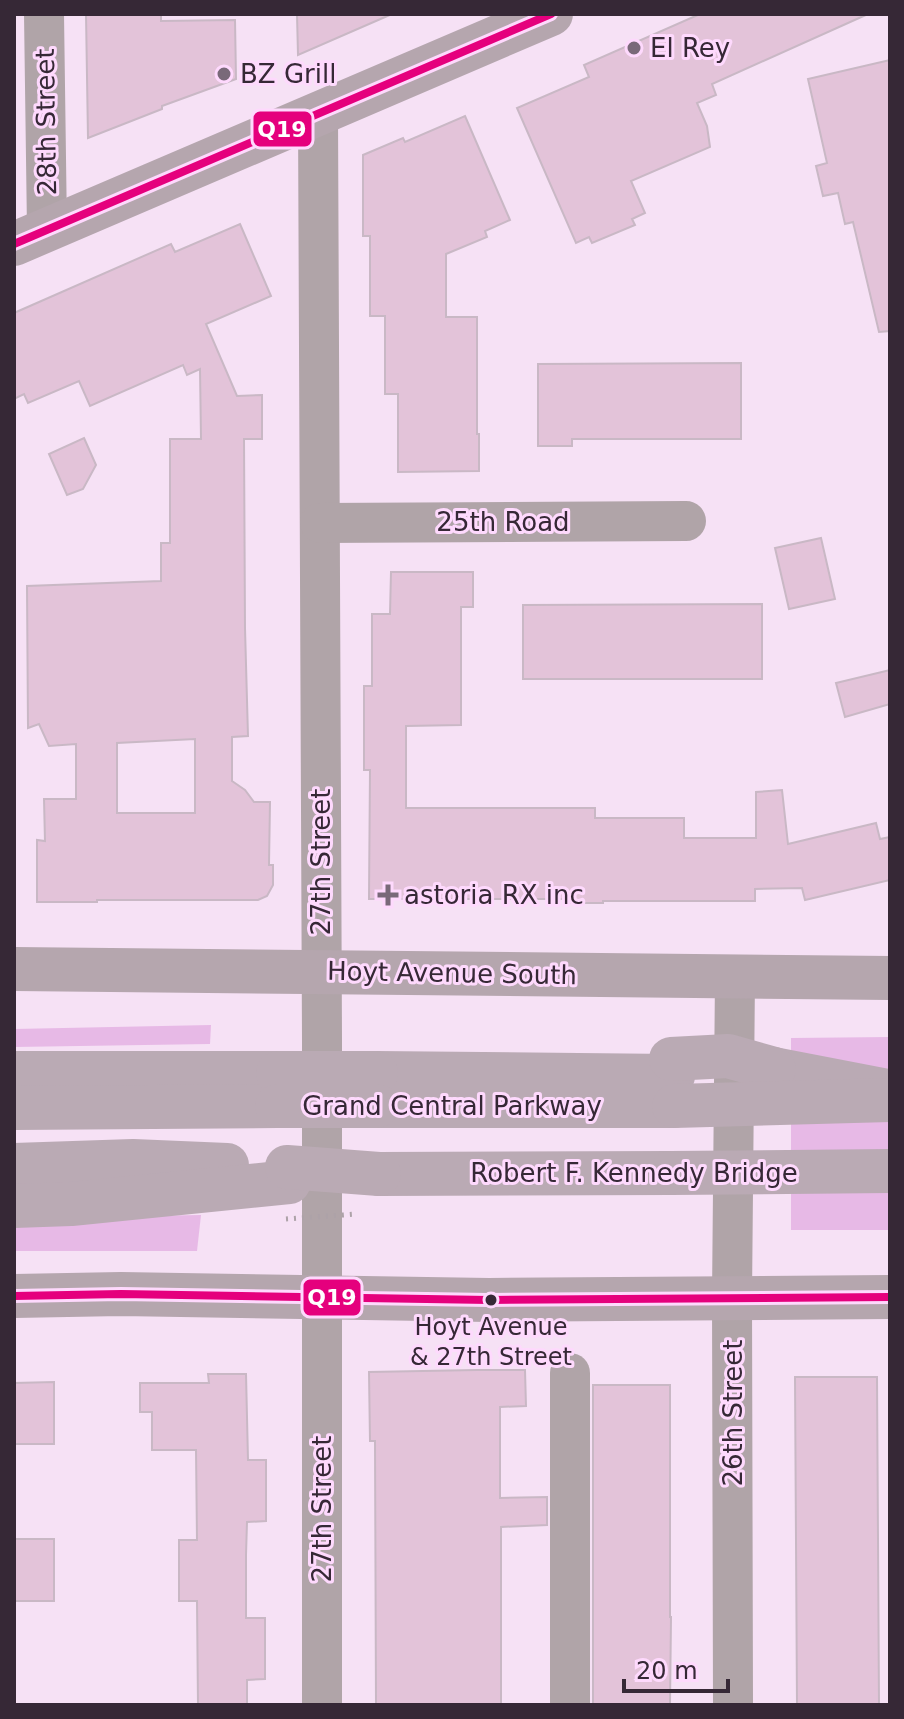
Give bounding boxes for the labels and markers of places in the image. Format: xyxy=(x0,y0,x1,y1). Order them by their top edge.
place label: El Rey xyxy=(650,33,730,63)
marker: El Rey xyxy=(625,39,643,57)
place label: BZ Grill xyxy=(240,59,336,89)
marker: BZ Grill xyxy=(215,65,233,83)
place label: astoria RX inc xyxy=(404,880,584,910)
marker: astoria RX inc xyxy=(379,886,397,904)
marker: Hoyt Avenue & 27th Street xyxy=(483,1292,499,1308)
place label: Hoyt Avenue & 27th Street xyxy=(410,1313,572,1371)

